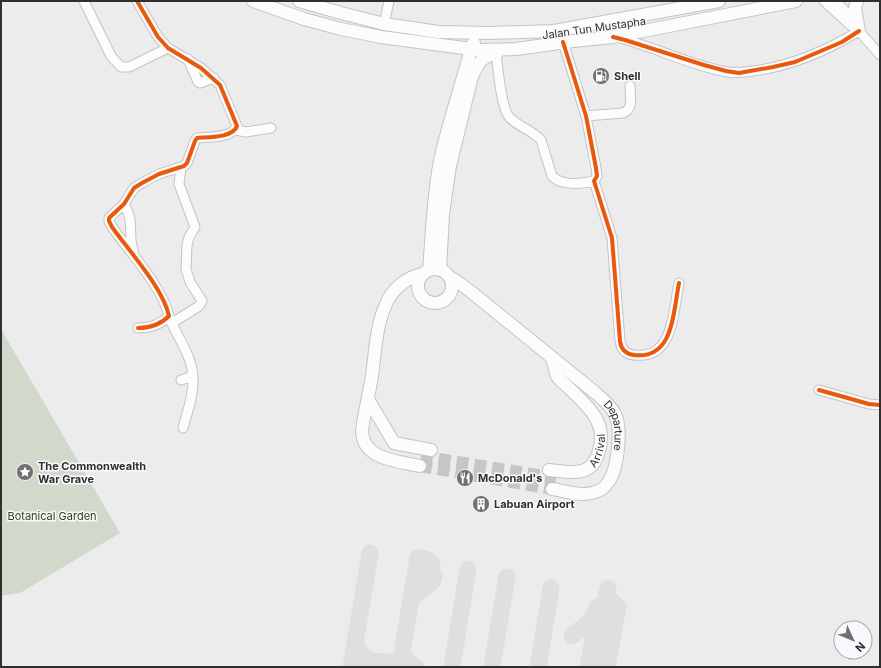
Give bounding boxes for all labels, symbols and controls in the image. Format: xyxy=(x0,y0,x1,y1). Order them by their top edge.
street label: Jalan Tun Mustapha xyxy=(541,14,647,42)
fuel station icon: Shell xyxy=(591,66,611,86)
place label: Shell xyxy=(614,69,641,83)
street label: Departure xyxy=(601,397,626,451)
street label: Arrival xyxy=(586,433,608,470)
place label: The Commonwealth War Grave xyxy=(38,459,146,486)
place icon: The Commonwealth War Grave xyxy=(15,462,35,482)
restaurant icon: McDonald's xyxy=(455,468,475,488)
place label: McDonald's xyxy=(478,471,542,485)
building icon: Labuan Airport xyxy=(471,494,491,514)
place label: Labuan Airport xyxy=(494,497,574,511)
park label: Botanical Garden xyxy=(7,509,97,523)
north arrow xyxy=(833,620,873,660)
text: N xyxy=(852,639,868,655)

